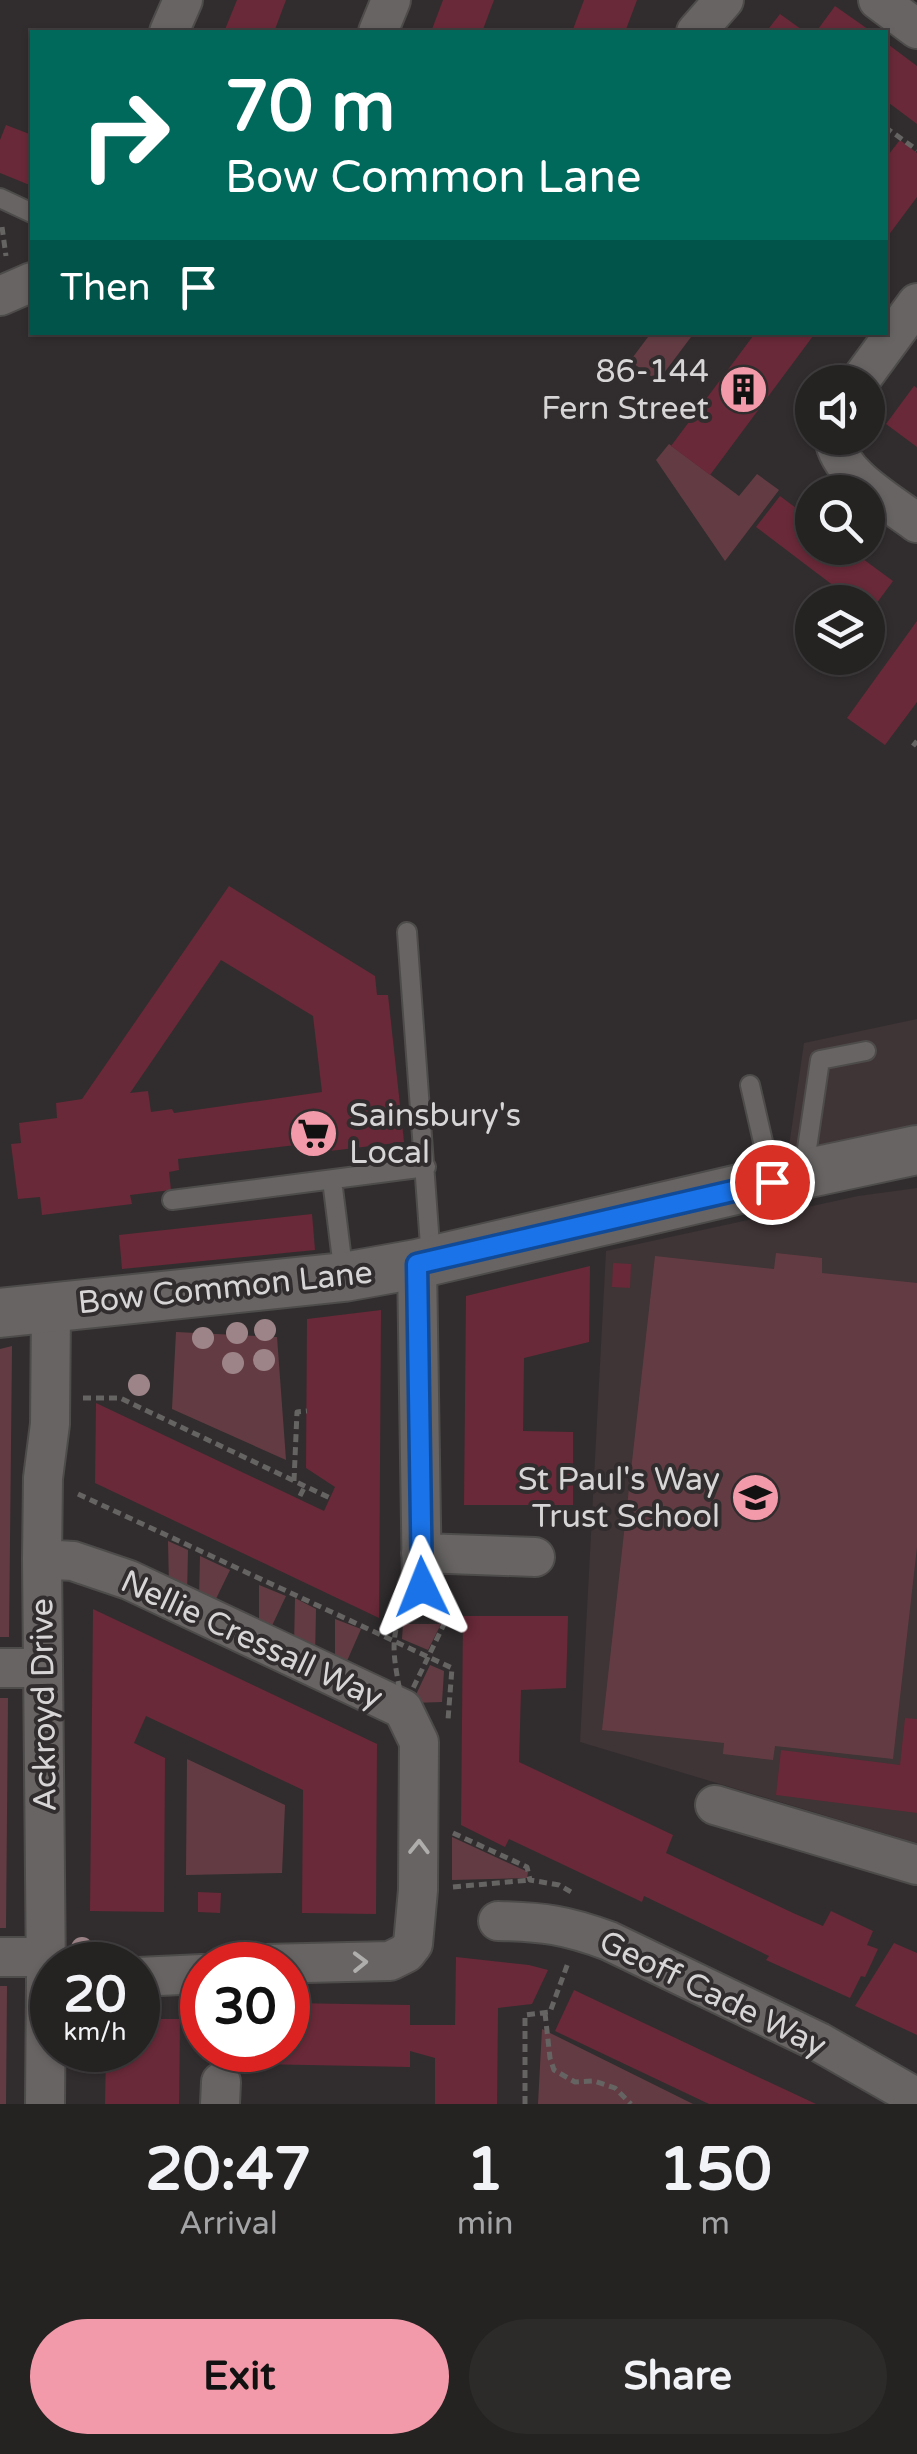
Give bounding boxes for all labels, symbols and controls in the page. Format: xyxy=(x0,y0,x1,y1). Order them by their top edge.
text: 70 m xyxy=(225,66,395,150)
icon: right xyxy=(60,70,190,200)
text: Bow Common Lane xyxy=(225,151,641,205)
icon: arrive xyxy=(171,260,226,315)
text: Then xyxy=(60,265,151,311)
place label: 86-144 Fern Street xyxy=(541,353,709,428)
building icon: 86-144 Fern Street xyxy=(718,363,770,415)
map controls xyxy=(795,365,885,675)
button: sound xyxy=(795,365,885,455)
button: search xyxy=(795,475,885,565)
button: layers xyxy=(795,585,885,675)
place label: Sainsbury's Local xyxy=(349,1097,521,1172)
supermarket icon: Sainsbury's Local xyxy=(288,1107,340,1159)
pin xyxy=(730,1140,815,1225)
icon: arrive xyxy=(745,1155,800,1210)
street label: Bow Common Lane xyxy=(76,1254,374,1322)
place label: St Paul's Way Trust School xyxy=(518,1461,720,1536)
school or university icon: St Paul's Way Trust School xyxy=(729,1471,781,1523)
position arrow xyxy=(370,1535,474,1639)
street label: Nellie Cressall Way xyxy=(115,1563,389,1717)
street label: Ackroyd Drive xyxy=(23,1598,65,1812)
one-way arrow xyxy=(409,1838,430,1854)
street label: Geoff Cade Way xyxy=(593,1923,832,2065)
speed limit sign: 30 xyxy=(180,1942,310,2072)
one-way arrow xyxy=(352,1951,368,1973)
text: 20 xyxy=(64,1965,126,2025)
text: km/h xyxy=(64,2017,126,2047)
text: 20:47 xyxy=(145,2134,312,2206)
text: 1 xyxy=(466,2134,504,2206)
text: 150 xyxy=(659,2134,772,2206)
text: Arrival xyxy=(179,2205,278,2243)
text: min xyxy=(457,2205,514,2243)
text: m xyxy=(701,2205,730,2243)
button: Exit xyxy=(30,2319,449,2434)
button: Share xyxy=(469,2319,887,2434)

